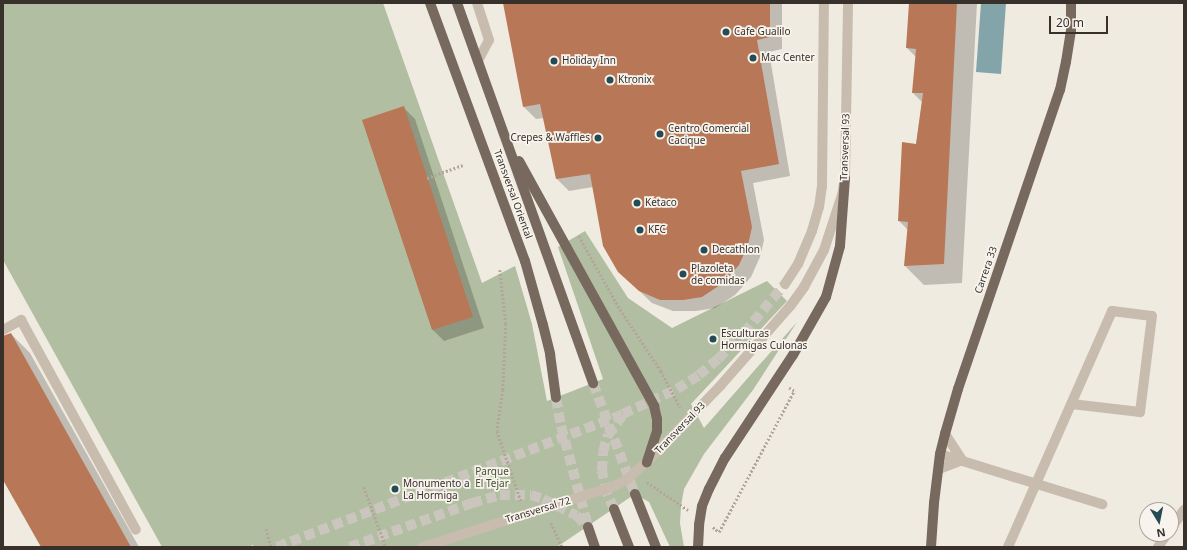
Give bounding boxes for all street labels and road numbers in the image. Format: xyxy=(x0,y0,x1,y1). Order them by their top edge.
street label: Transversal 93 xyxy=(838,113,852,181)
street label: Transversal Oriental xyxy=(491,148,535,240)
street label: Carrera 33 xyxy=(972,245,1000,295)
street label: Transversal 93 xyxy=(652,400,708,456)
street label: Transversal 72 xyxy=(504,494,572,526)

